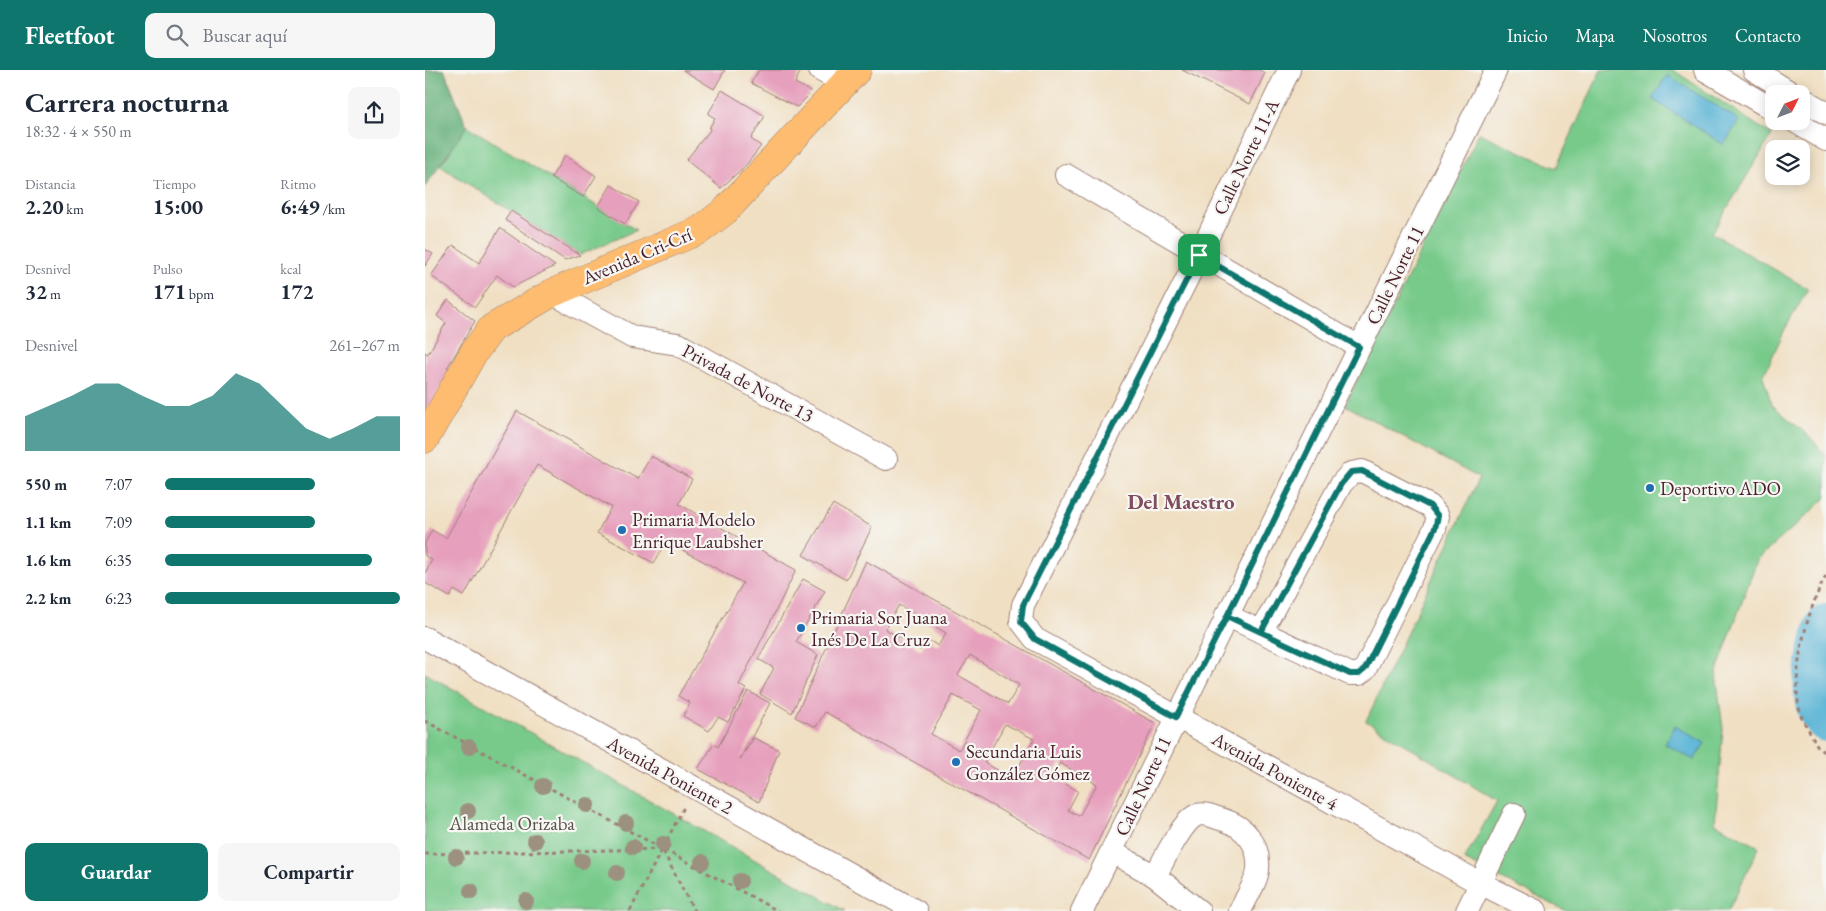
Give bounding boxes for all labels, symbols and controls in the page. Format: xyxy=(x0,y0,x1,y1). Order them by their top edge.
search box xyxy=(145,13,495,58)
text: Fleetfoot xyxy=(25,20,115,51)
icon: search xyxy=(163,21,191,49)
text: Buscar aquí xyxy=(203,23,287,48)
text: Inicio xyxy=(1507,24,1548,47)
text: Mapa xyxy=(1576,24,1615,47)
text: Nosotros xyxy=(1643,24,1707,47)
text: Contacto xyxy=(1735,24,1801,47)
text: Carrera nocturna xyxy=(25,84,229,120)
north arrow xyxy=(1765,85,1810,130)
map controls xyxy=(1765,85,1810,185)
button: share xyxy=(348,87,400,139)
street label: Calle Norte 11-A xyxy=(1207,94,1285,219)
text: 18:32 · 4 × 550 m xyxy=(25,121,132,142)
button: layers xyxy=(1765,140,1810,185)
text: Distancia xyxy=(25,175,76,193)
text: Tiempo xyxy=(153,175,196,193)
text: Ritmo xyxy=(280,175,316,193)
text: 2.20 xyxy=(25,193,64,220)
text: 15:00 xyxy=(153,193,203,220)
text: 6:49 xyxy=(280,193,320,220)
text: km xyxy=(64,200,84,218)
text: /km xyxy=(320,200,345,218)
street label: Calle Norte 11 xyxy=(1360,221,1430,329)
street label: Avenida Cri-Crí xyxy=(577,222,696,291)
pin xyxy=(1178,234,1220,276)
icon: arrive xyxy=(1185,241,1213,269)
text: Desnivel xyxy=(25,260,71,278)
text: Pulso xyxy=(153,260,183,278)
text: kcal xyxy=(280,260,301,278)
text: 32 xyxy=(25,278,47,305)
text: 171 xyxy=(153,278,186,305)
text: 172 xyxy=(280,278,314,305)
text: m xyxy=(47,285,61,303)
text: bpm xyxy=(186,285,214,303)
text: Desnivel xyxy=(25,335,78,356)
text: 261–267 m xyxy=(329,335,400,356)
street label: Privada de Norte 13 xyxy=(678,338,818,428)
text: 550 m xyxy=(25,474,67,495)
text: 7:07 xyxy=(105,474,132,495)
place label: Deportivo ADO xyxy=(1660,476,1781,501)
marker: Deportivo ADO xyxy=(1644,482,1656,494)
district label: Del Maestro xyxy=(1127,488,1235,515)
place label: Primaria Modelo Enrique Laubsher xyxy=(632,507,764,554)
text: 1.1 km xyxy=(25,512,71,533)
text: 7:09 xyxy=(105,512,132,533)
marker: Primaria Modelo Enrique Laubsher xyxy=(616,524,628,536)
text: 1.6 km xyxy=(25,550,71,571)
text: 6:35 xyxy=(105,550,132,571)
text: 2.2 km xyxy=(25,588,71,609)
text: 6:23 xyxy=(105,588,132,609)
place label: Primaria Sor Juana Inés De La Cruz xyxy=(811,605,948,652)
marker: Primaria Sor Juana Inés De La Cruz xyxy=(795,622,807,634)
street label: Avenida Poniente 4 xyxy=(1207,726,1343,816)
street label: Avenida Poniente 2 xyxy=(602,730,737,820)
street label: Calle Norte 11 xyxy=(1109,732,1177,840)
place label: Secundaria Luis González Gómez xyxy=(966,739,1090,786)
marker: Secundaria Luis González Gómez xyxy=(950,756,962,768)
park label: Alameda Orizaba xyxy=(448,811,575,836)
button: Guardar xyxy=(25,843,208,901)
button: Compartir xyxy=(218,843,400,901)

